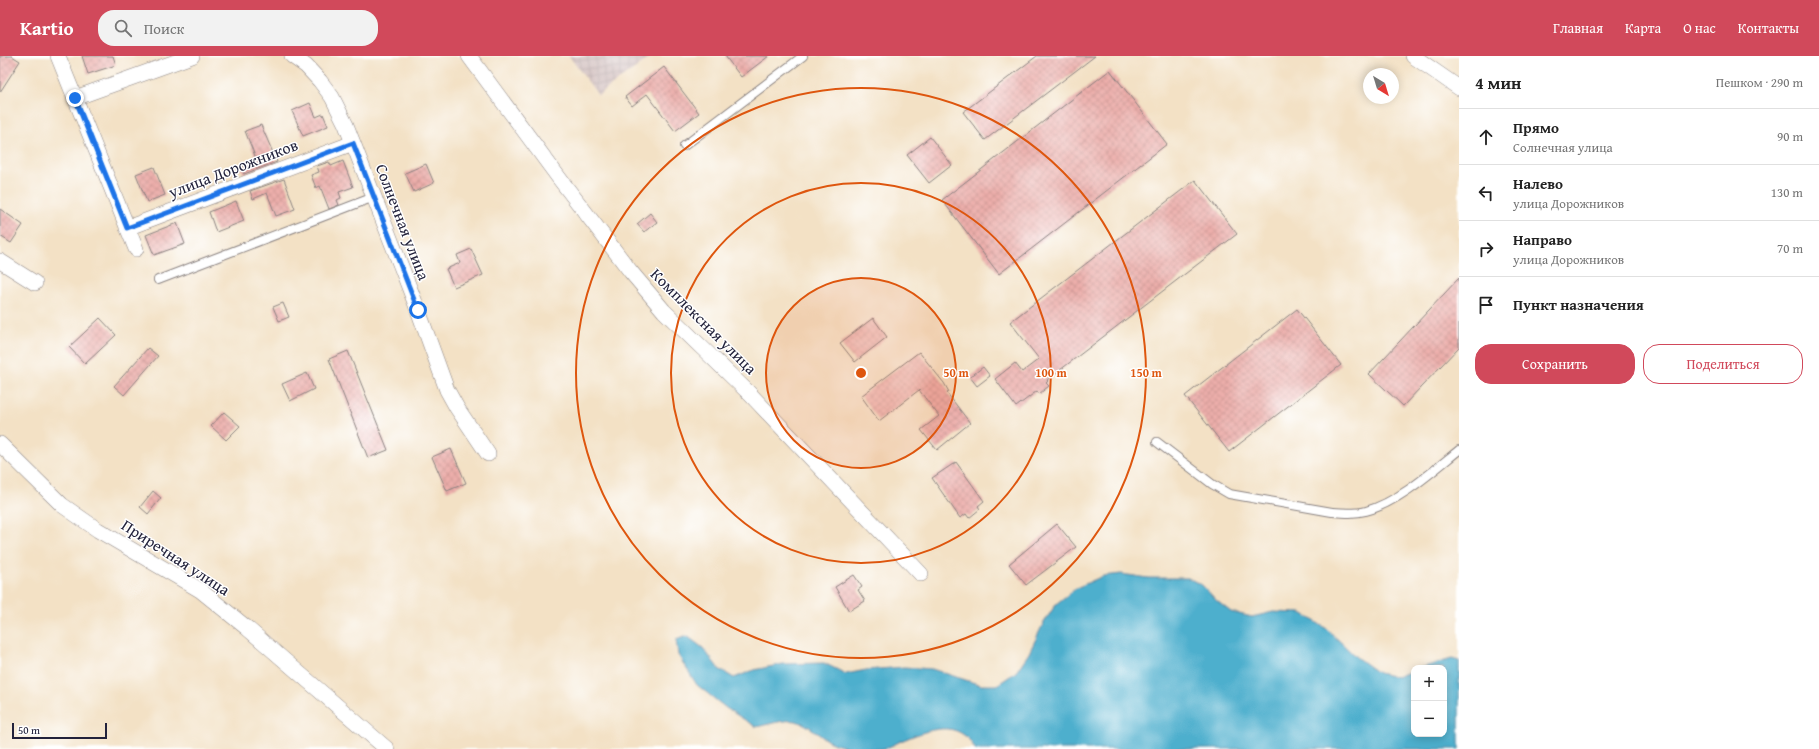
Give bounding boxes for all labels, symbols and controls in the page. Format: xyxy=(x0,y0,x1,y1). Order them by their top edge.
search box xyxy=(98,10,378,46)
text: Kartio xyxy=(20,14,74,42)
icon: search xyxy=(112,17,134,39)
text: Поиск xyxy=(144,18,184,39)
text: Главная xyxy=(1553,18,1603,38)
text: Карта xyxy=(1625,18,1661,38)
text: О нас xyxy=(1683,18,1716,38)
text: Контакты xyxy=(1738,18,1799,38)
north arrow xyxy=(1363,68,1399,104)
text: 4 мин xyxy=(1475,70,1521,95)
text: Пешком · 290 m xyxy=(1716,73,1803,92)
route end xyxy=(66,89,84,107)
text: Прямо xyxy=(1513,117,1559,138)
icon: ahead xyxy=(1475,126,1497,148)
text: 90 m xyxy=(1777,127,1803,146)
street label: улица Дорожников xyxy=(164,132,301,204)
text: Солнечная улица xyxy=(1513,138,1613,157)
street label: Солнечная улица xyxy=(370,160,436,284)
text: Налево xyxy=(1513,173,1563,194)
icon: left xyxy=(1475,182,1497,204)
text: 130 m xyxy=(1771,183,1803,202)
text: улица Дорожников xyxy=(1513,194,1624,213)
text: Направо xyxy=(1513,229,1572,250)
icon: right xyxy=(1475,238,1497,260)
text: 70 m xyxy=(1777,239,1803,258)
text: улица Дорожников xyxy=(1513,250,1624,269)
street label: Комплексная улица xyxy=(645,262,763,380)
icon: arrive xyxy=(1475,294,1497,316)
text: Пункт назначения xyxy=(1513,294,1644,315)
route start xyxy=(409,301,427,319)
button: Сохранить xyxy=(1475,344,1635,384)
button: Поделиться xyxy=(1643,344,1803,384)
text: 50 m xyxy=(943,364,969,381)
text: 100 m xyxy=(1035,364,1068,381)
text: 150 m xyxy=(1130,364,1163,381)
centre of rings xyxy=(854,366,868,380)
street label: Приречная улица xyxy=(117,513,235,601)
map controls xyxy=(1411,665,1447,737)
button: + xyxy=(1411,665,1447,701)
button: − xyxy=(1411,701,1447,737)
scale bar xyxy=(12,721,107,740)
text: 50 m xyxy=(18,722,40,738)

